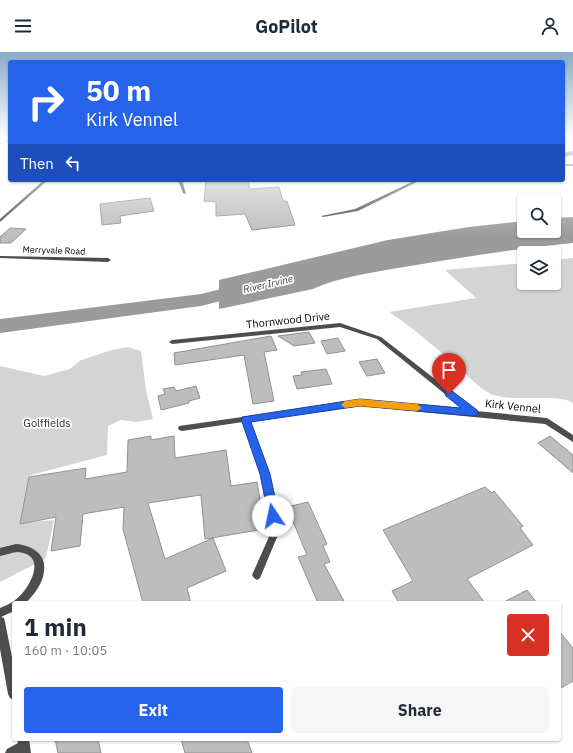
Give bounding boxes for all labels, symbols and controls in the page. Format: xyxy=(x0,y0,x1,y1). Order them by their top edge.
icon: menu xyxy=(12,15,34,37)
text: GoPilot xyxy=(255,15,318,38)
icon: person xyxy=(539,15,561,37)
text: 50 m xyxy=(86,72,151,109)
icon: right xyxy=(20,76,72,128)
text: Kirk Vennel xyxy=(86,108,178,131)
icon: left xyxy=(62,152,84,174)
text: Then xyxy=(20,154,54,173)
map controls xyxy=(517,194,561,290)
button: search xyxy=(517,194,561,238)
street label: Merryvale Road xyxy=(22,243,86,257)
button: layers xyxy=(517,246,561,290)
water label: River Irvine xyxy=(242,272,294,296)
street label: Thornwood Drive xyxy=(245,309,331,331)
pin xyxy=(432,353,466,394)
icon: arrive xyxy=(438,359,460,381)
street label: Kirk Vennel xyxy=(484,396,542,416)
park label: Golffields xyxy=(23,416,71,430)
position arrow xyxy=(252,495,294,537)
text: 1 min xyxy=(24,611,87,643)
button: close xyxy=(507,614,549,656)
text: 160 m · 10:05 xyxy=(24,642,107,659)
button: Exit xyxy=(24,687,283,733)
button: Share xyxy=(291,687,549,733)

